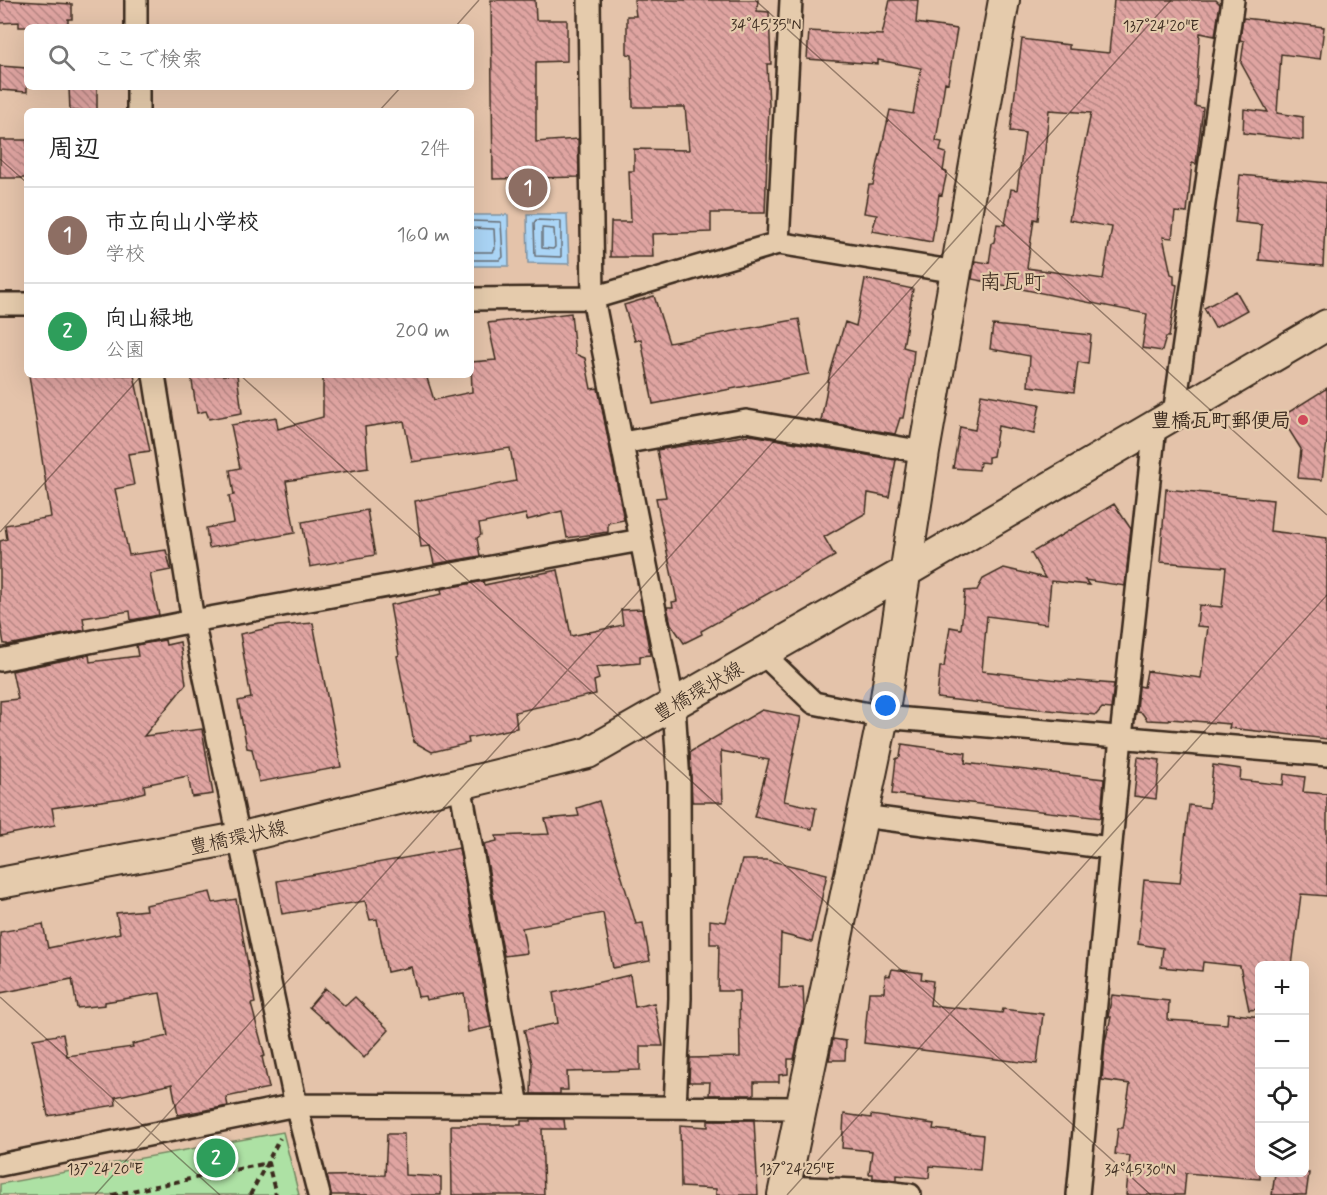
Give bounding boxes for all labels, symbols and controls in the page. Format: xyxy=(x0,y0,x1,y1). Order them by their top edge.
text: 34°45'35"N xyxy=(730,16,802,36)
text: 137°24'20"E xyxy=(1123,17,1199,37)
search box xyxy=(24,24,474,90)
icon: search xyxy=(45,41,78,74)
text: ここで検索 xyxy=(93,46,203,74)
text: 周辺 xyxy=(48,133,100,167)
text: 2件 xyxy=(420,136,450,163)
pin: 1 xyxy=(508,166,548,210)
text: 市立向山小学校 xyxy=(105,209,259,237)
text: 1 xyxy=(63,222,72,249)
text: 160 m xyxy=(397,222,450,249)
text: 学校 xyxy=(105,241,145,268)
district label: 南瓦町 xyxy=(979,269,1045,297)
text: 向山緑地 xyxy=(105,305,193,333)
text: 2 xyxy=(63,318,72,345)
text: 200 m xyxy=(395,318,450,345)
text: 公園 xyxy=(105,337,145,364)
place label: 豊橋瓦町郵便局 xyxy=(1151,408,1291,435)
marker: 豊橋瓦町郵便局 xyxy=(1296,413,1310,427)
street label: 豊橋環状線 xyxy=(649,656,749,729)
your location xyxy=(871,691,900,720)
street label: 豊橋環状線 xyxy=(187,815,290,862)
map controls xyxy=(1255,961,1309,1177)
button: + xyxy=(1255,961,1309,1015)
button: − xyxy=(1255,1015,1309,1069)
button: locate xyxy=(1255,1069,1309,1123)
button: layers xyxy=(1255,1123,1309,1177)
pin: 2 xyxy=(196,1136,236,1180)
text: 137°24'20"E xyxy=(67,1160,143,1180)
text: 137°24'25"E xyxy=(759,1160,835,1180)
text: 34°45'30"N xyxy=(1104,1161,1176,1181)

